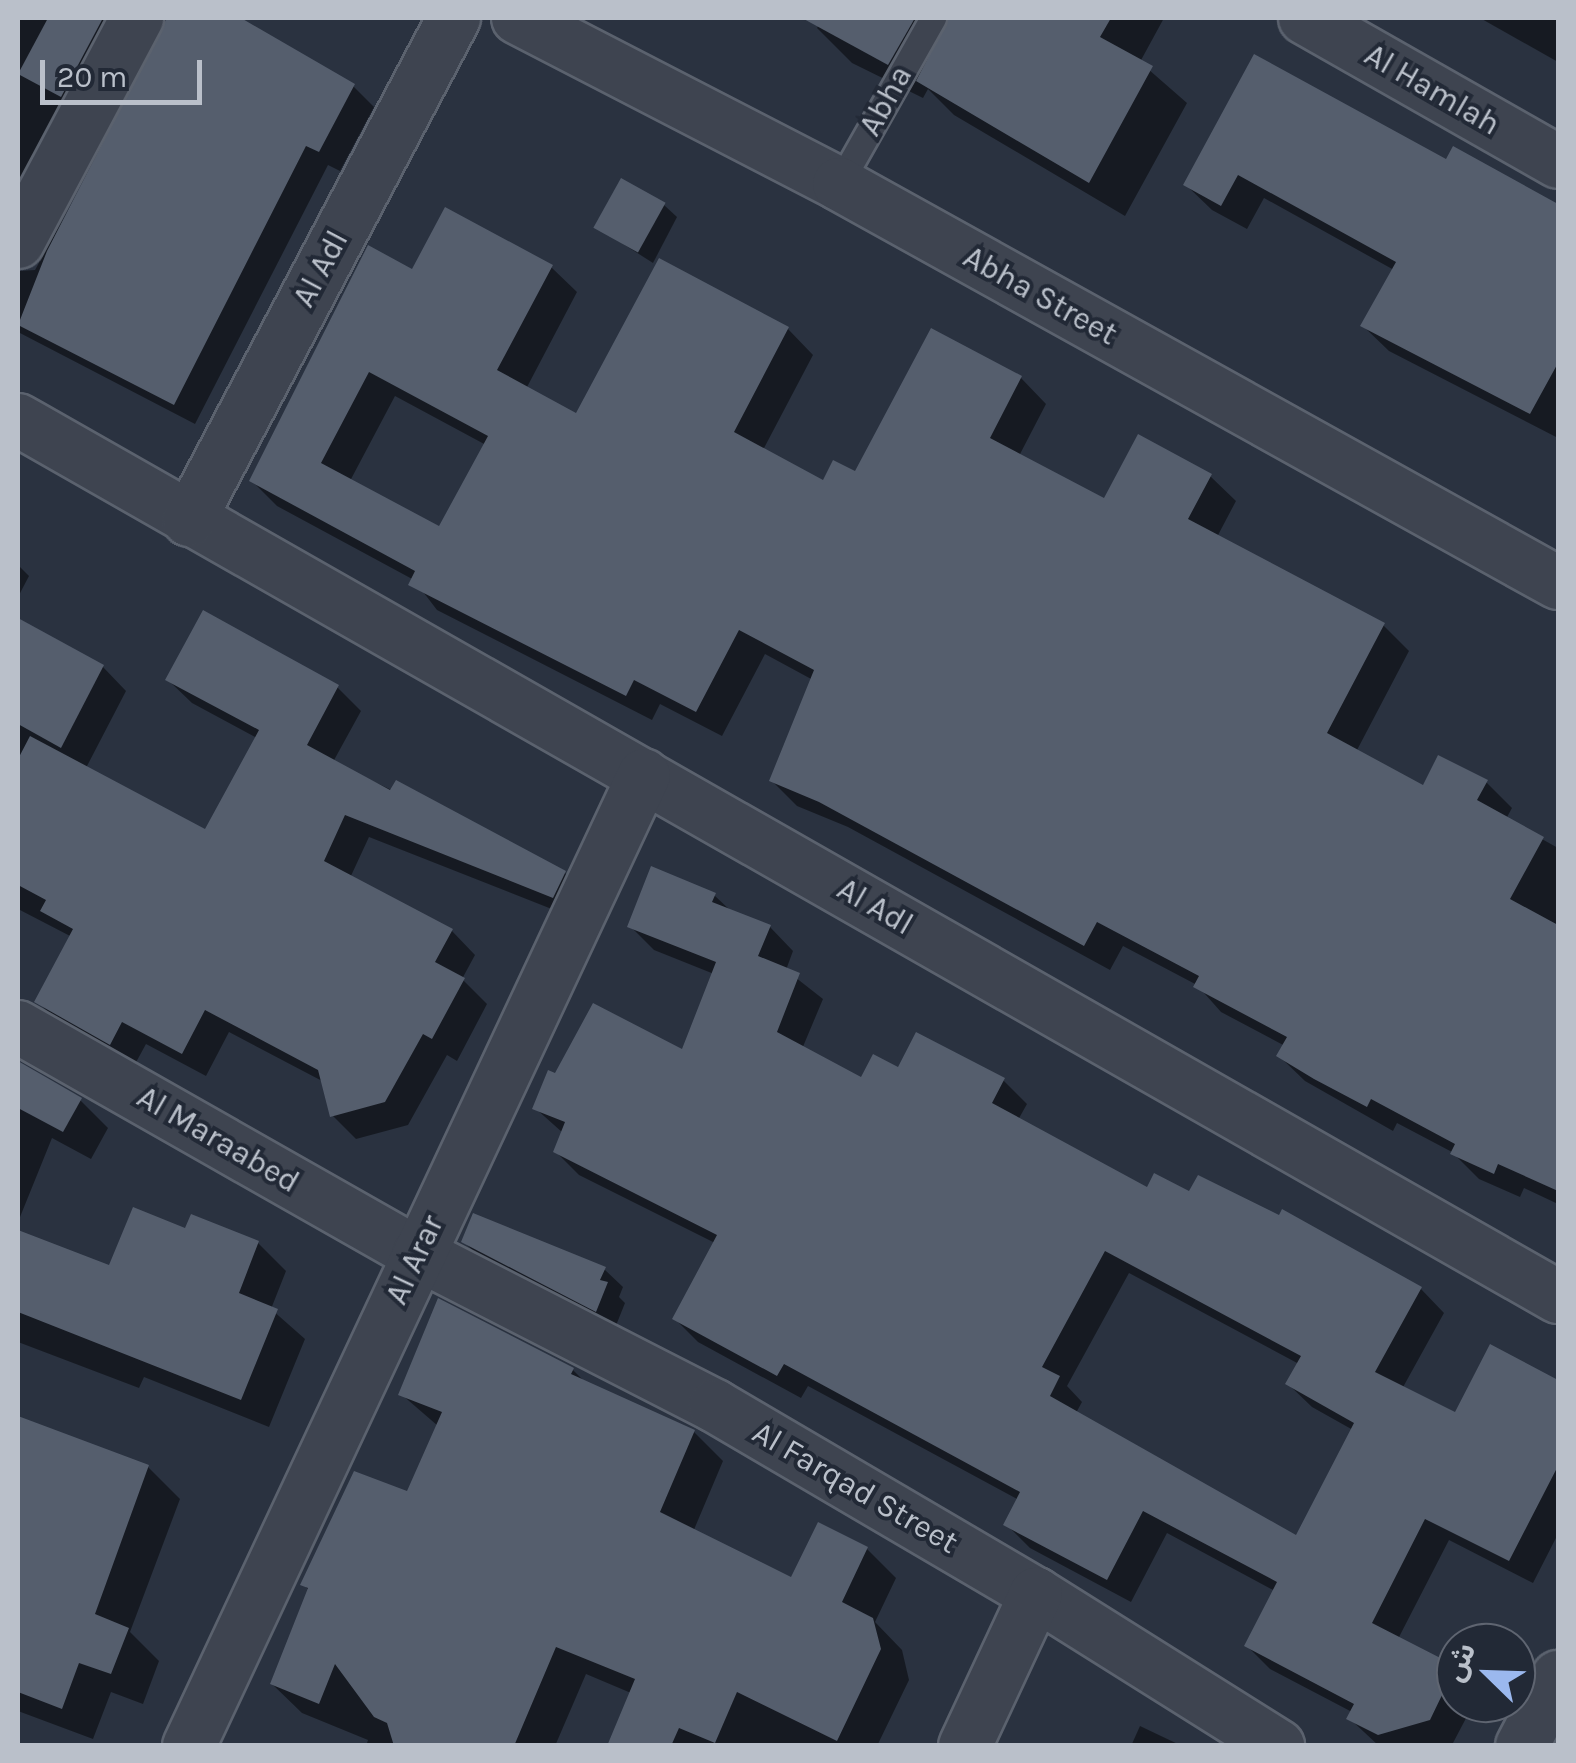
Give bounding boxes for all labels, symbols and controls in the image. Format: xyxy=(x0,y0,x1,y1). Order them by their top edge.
street label: Al Hamlah xyxy=(1358,36,1506,144)
scale bar xyxy=(45,40,208,102)
text: 20 m xyxy=(57,59,127,95)
street label: Abha xyxy=(851,59,921,143)
street label: Al Adl xyxy=(285,224,357,314)
street label: Abha Street xyxy=(956,238,1124,354)
street label: Al Adl xyxy=(830,870,920,944)
street label: Al Maraabed xyxy=(130,1078,306,1202)
street label: Al Arar xyxy=(378,1209,452,1311)
street label: Al Farqad Street xyxy=(745,1414,965,1562)
north arrow xyxy=(1436,1623,1536,1723)
text: ش xyxy=(1437,1638,1482,1686)

